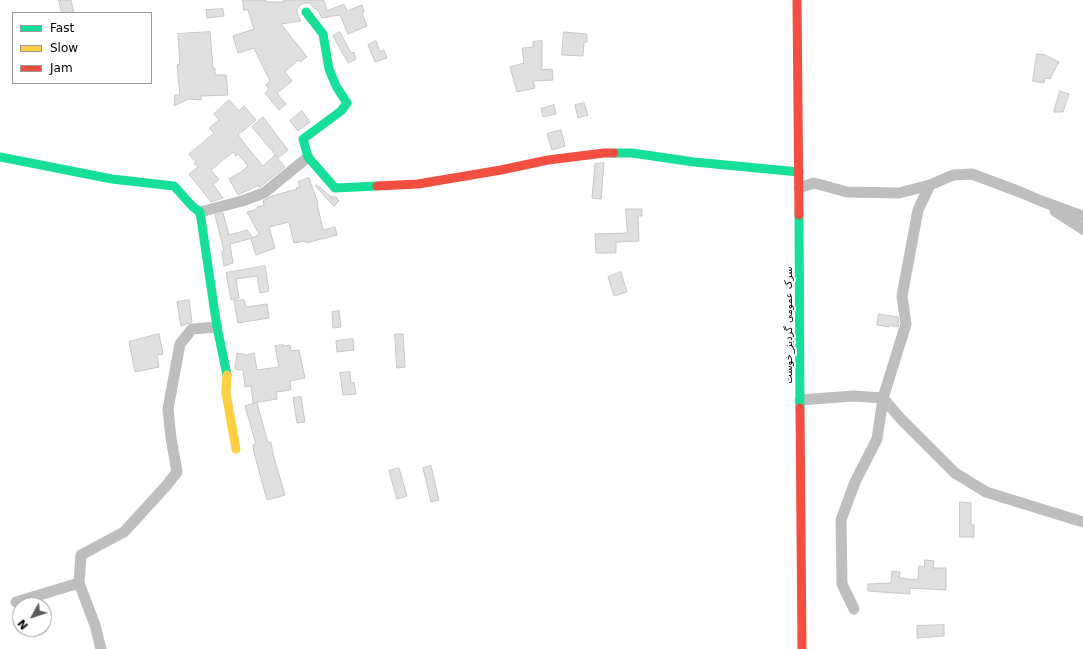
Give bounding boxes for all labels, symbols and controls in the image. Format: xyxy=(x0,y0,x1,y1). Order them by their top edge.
legend xyxy=(12,12,152,84)
text: Fast xyxy=(50,21,74,35)
text: Slow xyxy=(50,41,78,55)
text: Jam xyxy=(50,61,73,75)
street label: سرک عمومی گردیز_خوست xyxy=(783,266,795,384)
north arrow xyxy=(12,597,52,637)
text: N xyxy=(15,617,31,632)

